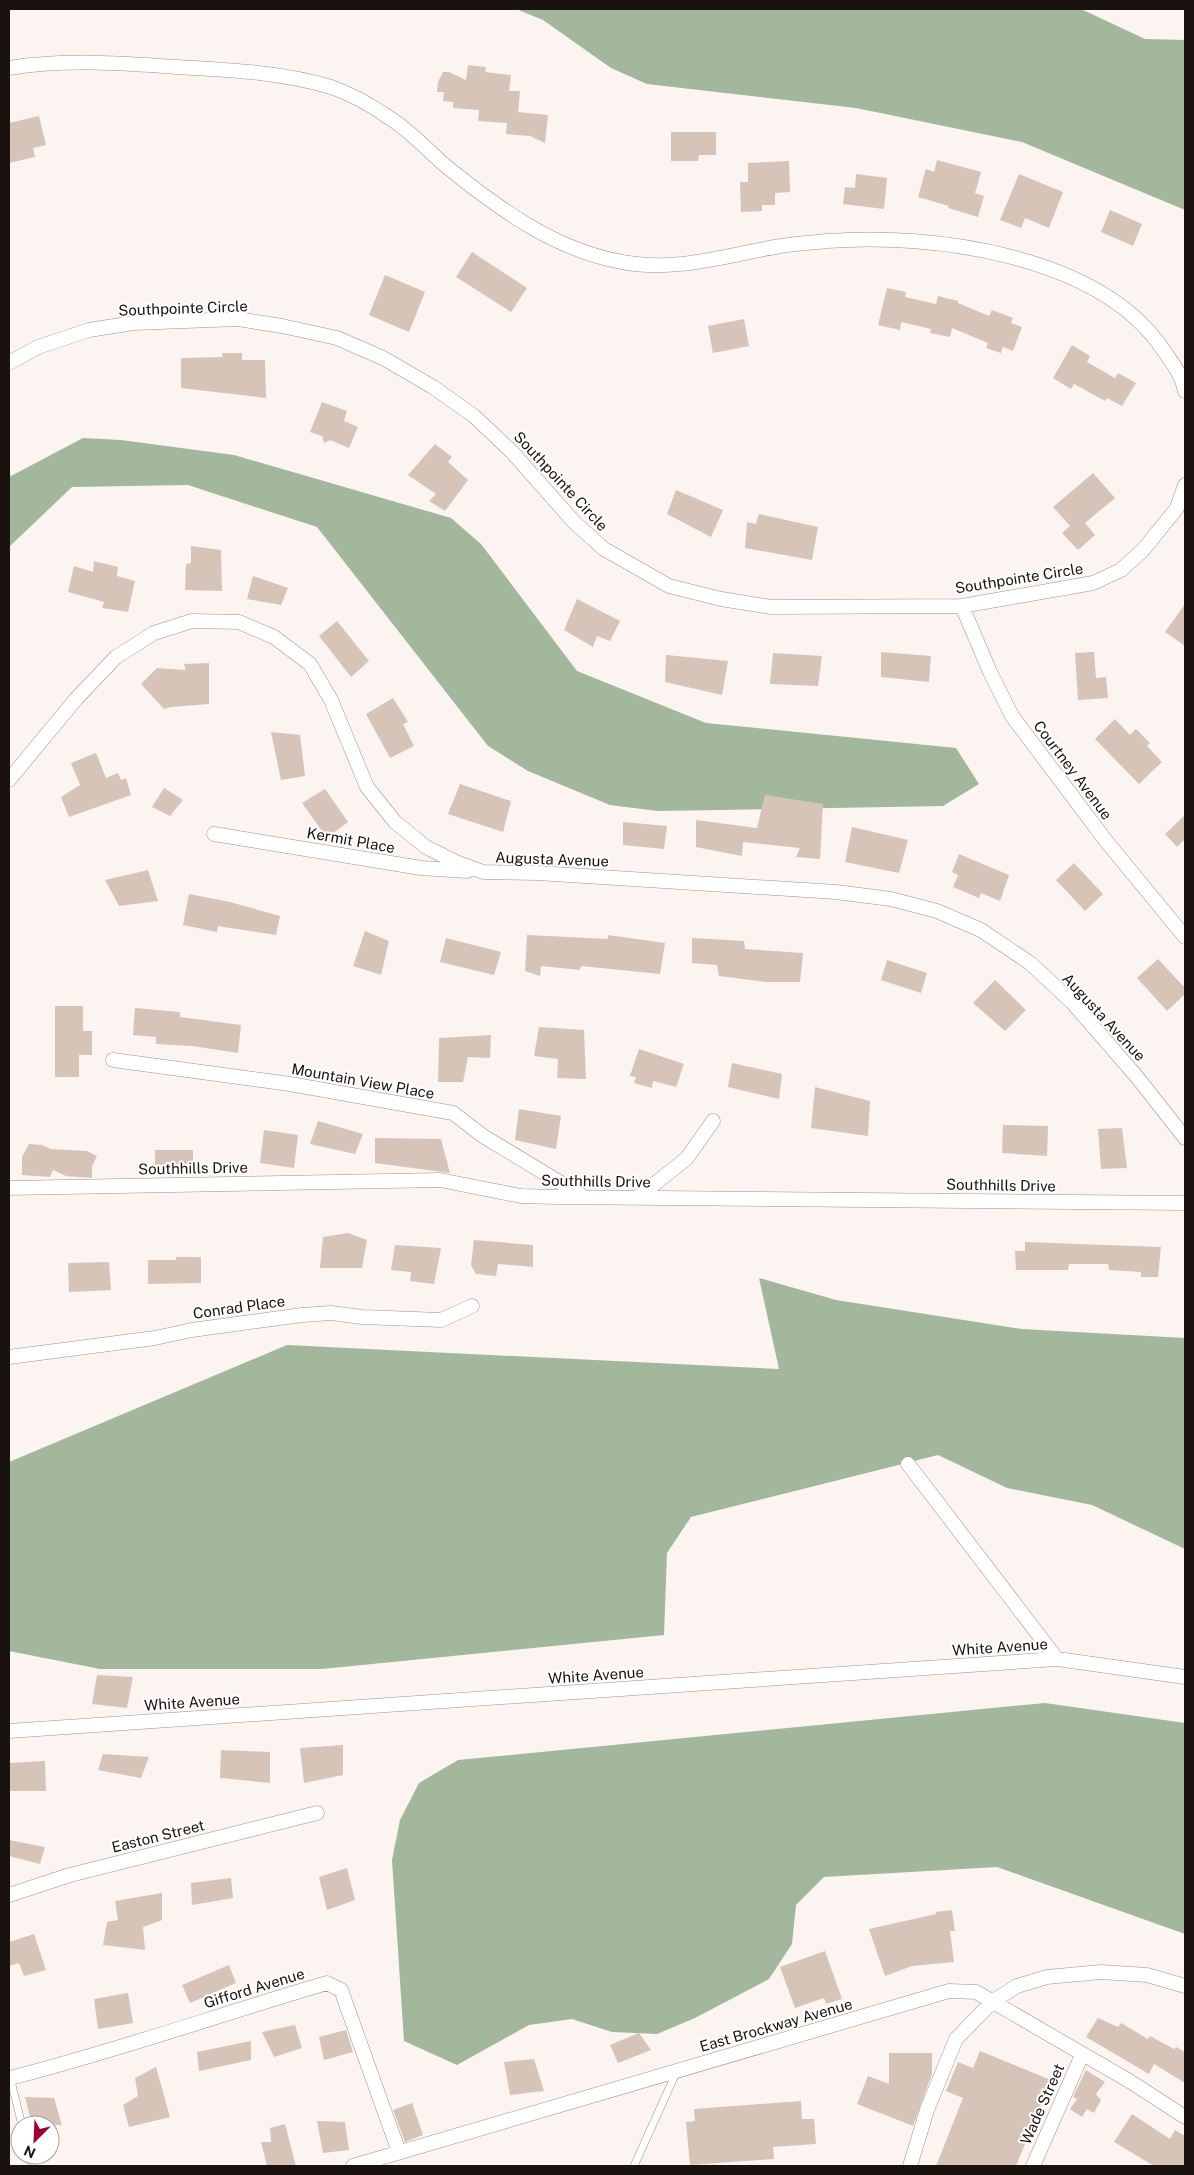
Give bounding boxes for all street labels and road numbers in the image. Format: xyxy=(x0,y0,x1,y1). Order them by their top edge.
street label: Southpointe Circle xyxy=(118,297,248,319)
street label: Southpointe Circle xyxy=(511,428,611,534)
street label: Southpointe Circle xyxy=(954,559,1084,597)
street label: Courtney Avenue xyxy=(1030,717,1116,823)
street label: Kermit Place xyxy=(306,824,396,856)
street label: Augusta Avenue xyxy=(495,849,609,869)
street label: Augusta Avenue xyxy=(1059,970,1149,1064)
street label: Mountain View Place xyxy=(290,1060,436,1102)
street label: Southhills Drive xyxy=(138,1159,248,1177)
street label: Southhills Drive xyxy=(541,1172,651,1190)
street label: Southhills Drive xyxy=(946,1176,1056,1194)
street label: Conrad Place xyxy=(192,1292,286,1322)
street label: White Avenue xyxy=(952,1635,1048,1659)
street label: White Avenue xyxy=(548,1663,644,1687)
street label: White Avenue xyxy=(144,1690,240,1714)
street label: Easton Street xyxy=(110,1816,206,1856)
street label: Gifford Avenue xyxy=(202,1965,306,2011)
street label: East Brockway Avenue xyxy=(698,1995,854,2055)
street label: Wade Street xyxy=(1017,2061,1067,2147)

